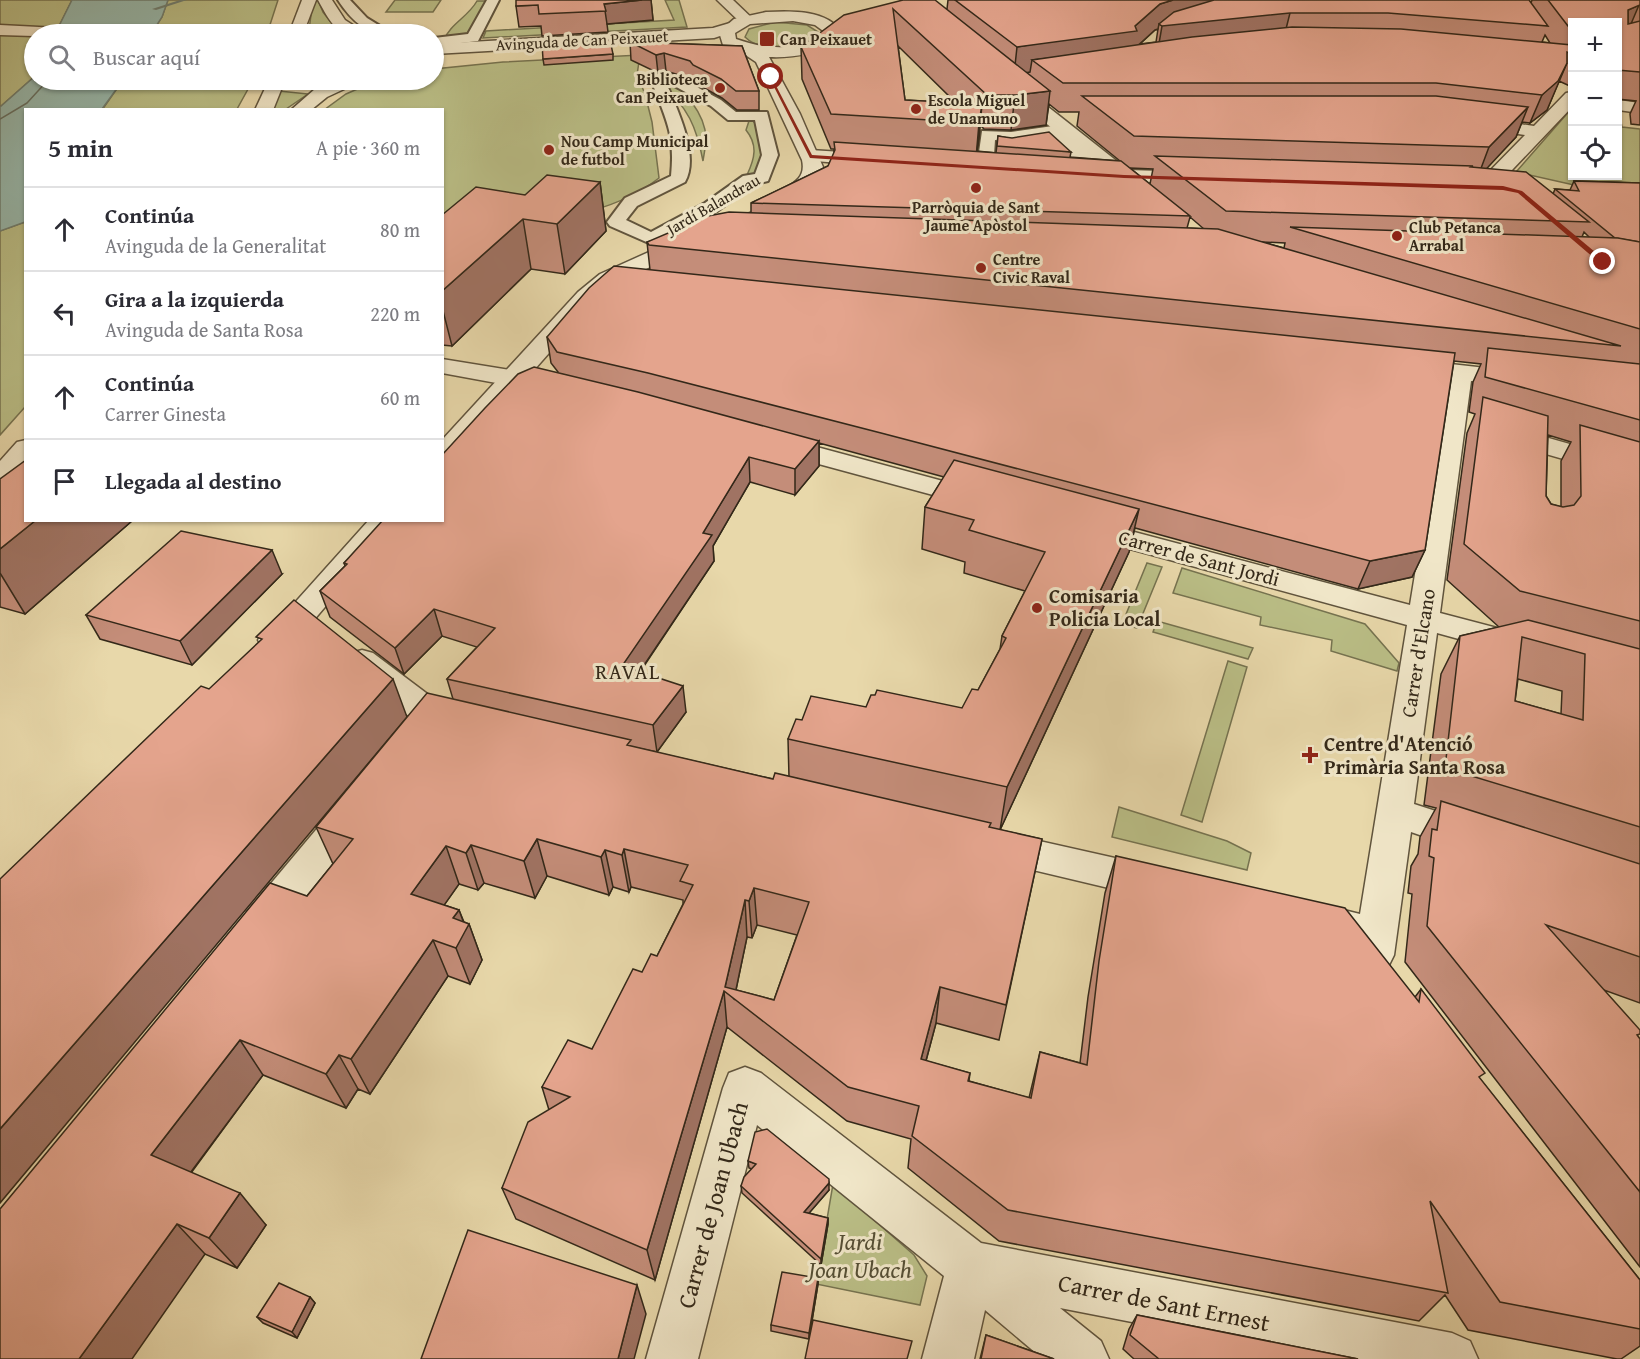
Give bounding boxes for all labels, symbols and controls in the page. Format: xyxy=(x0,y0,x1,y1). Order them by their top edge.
map controls xyxy=(1568,18,1622,180)
button: + xyxy=(1568,18,1622,72)
street label: Avinguda de Can Peixauet xyxy=(495,23,669,57)
search box xyxy=(24,24,444,90)
place label: Can Peixauet xyxy=(780,27,872,51)
marker: Can Peixauet xyxy=(758,30,776,48)
icon: search xyxy=(45,41,78,74)
text: Buscar aquí xyxy=(93,41,200,73)
route start xyxy=(757,63,783,89)
place label: Biblioteca Can Peixauet xyxy=(616,67,709,109)
button: − xyxy=(1568,72,1622,126)
marker: Biblioteca Can Peixauet xyxy=(713,81,727,95)
place label: Escola Miguel de Unamuno xyxy=(928,88,1025,130)
marker: Escola Miguel de Unamuno xyxy=(909,102,923,116)
button: locate xyxy=(1568,126,1622,180)
text: 5 min xyxy=(48,128,113,167)
place label: Nou Camp Municipal de futbol xyxy=(561,129,709,171)
text: A pie · 360 m xyxy=(316,133,420,162)
marker: Nou Camp Municipal de futbol xyxy=(542,143,556,157)
street label: Jardí Balandrau xyxy=(660,167,765,242)
marker: Parròquia de Sant Jaume Apòstol xyxy=(969,181,983,195)
place label: Parròquia de Sant Jaume Apòstol xyxy=(912,195,1040,237)
text: Continúa xyxy=(105,199,194,231)
icon: ahead xyxy=(48,213,81,246)
text: 80 m xyxy=(380,215,420,244)
place label: Club Petanca Arrabal xyxy=(1409,215,1502,257)
marker: Club Petanca Arrabal xyxy=(1390,229,1404,243)
text: Avinguda de la Generalitat xyxy=(105,231,326,260)
place label: Centre Civic Raval xyxy=(993,247,1070,289)
route end xyxy=(1589,248,1615,274)
marker: Centre Civic Raval xyxy=(974,261,988,275)
text: Gira a la izquierda xyxy=(105,283,284,315)
icon: left xyxy=(48,297,81,330)
text: 220 m xyxy=(370,299,420,328)
text: Avinguda de Santa Rosa xyxy=(105,315,303,344)
text: Continúa xyxy=(105,367,194,399)
icon: ahead xyxy=(48,381,81,414)
text: 60 m xyxy=(380,383,420,412)
text: Carrer Ginesta xyxy=(105,399,226,428)
icon: arrive xyxy=(48,465,81,498)
text: Llegada al destino xyxy=(105,465,281,497)
street label: Carrer de Sant Jordi xyxy=(1115,522,1283,593)
place label: Comisaria Policia Local xyxy=(1049,581,1161,633)
street label: Carrer d'Elcano xyxy=(1393,587,1442,719)
marker: Comisaria Policia Local xyxy=(1030,601,1044,615)
district label: RAVAL xyxy=(595,656,661,687)
place label: Centre d'Atenció Primària Santa Rosa xyxy=(1324,729,1506,781)
marker: Centre d'Atenció Primària Santa Rosa xyxy=(1301,746,1319,764)
street label: Carrer de Joan Ubach xyxy=(668,1097,757,1312)
park label: Jardi Joan Ubach xyxy=(804,1224,912,1287)
street label: Carrer de Sant Ernest xyxy=(1055,1265,1273,1340)

